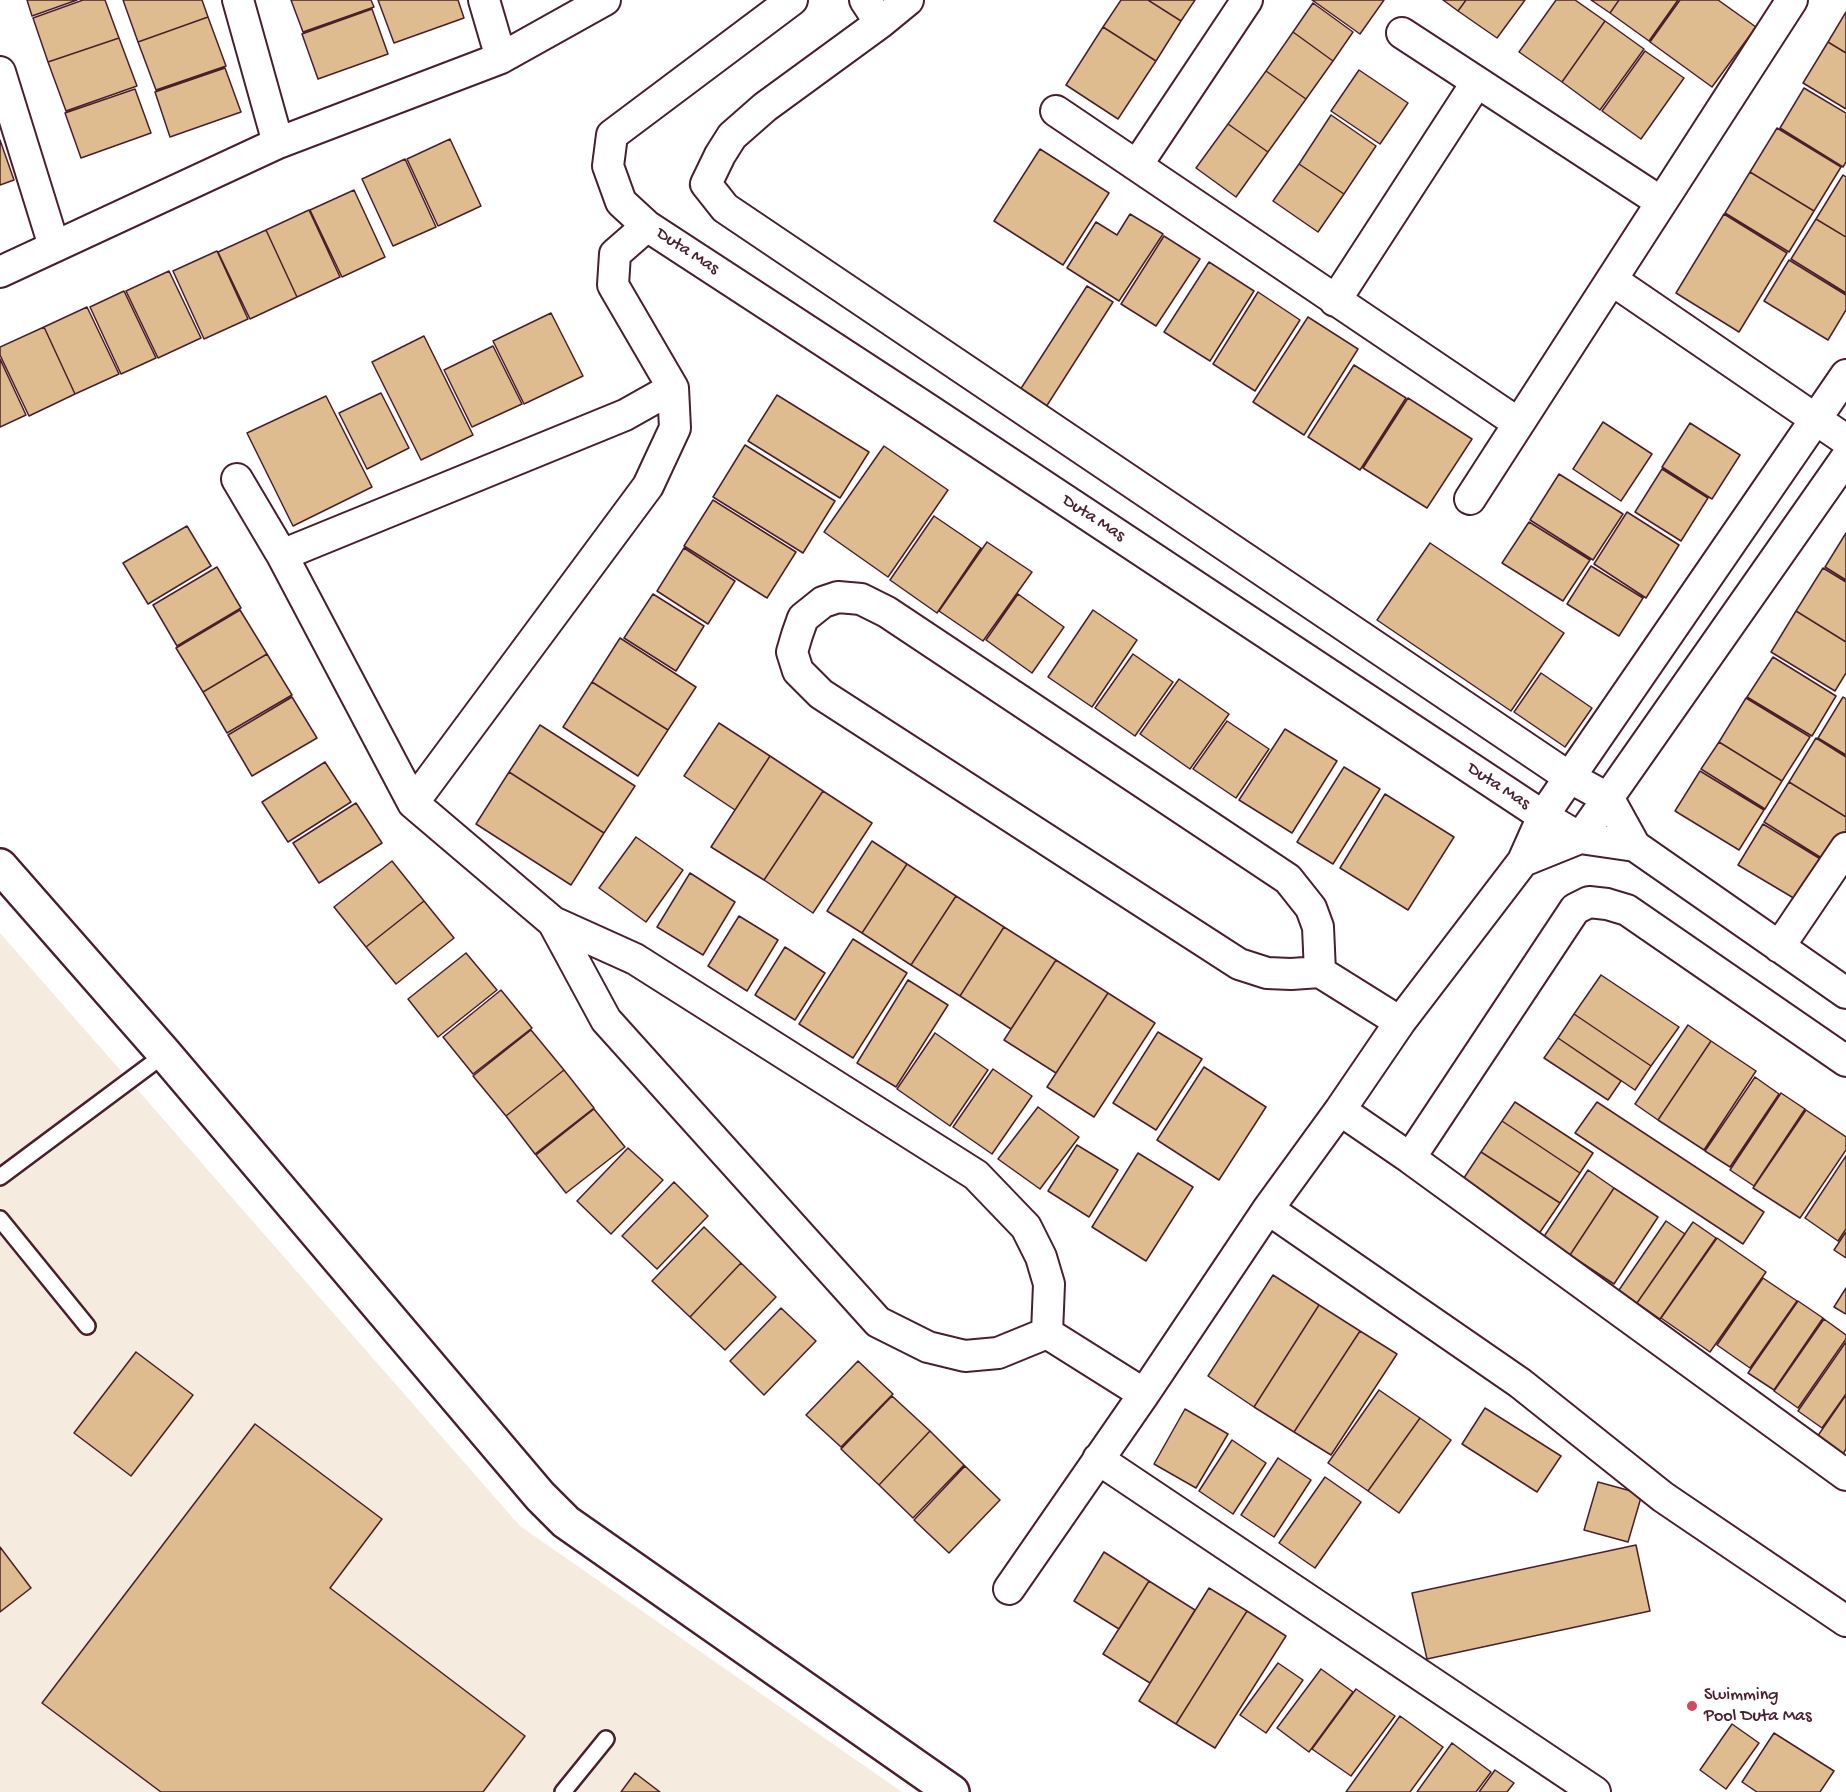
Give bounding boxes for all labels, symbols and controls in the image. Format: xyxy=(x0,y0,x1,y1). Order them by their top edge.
street label: Duta Mas xyxy=(651,224,723,280)
street label: Duta Mas xyxy=(1057,491,1129,547)
street label: Duta Mas xyxy=(1462,759,1534,815)
place label: Swimming Pool Duta Mas xyxy=(1704,1685,1812,1728)
marker: Swimming Pool Duta Mas xyxy=(1685,1699,1699,1713)

